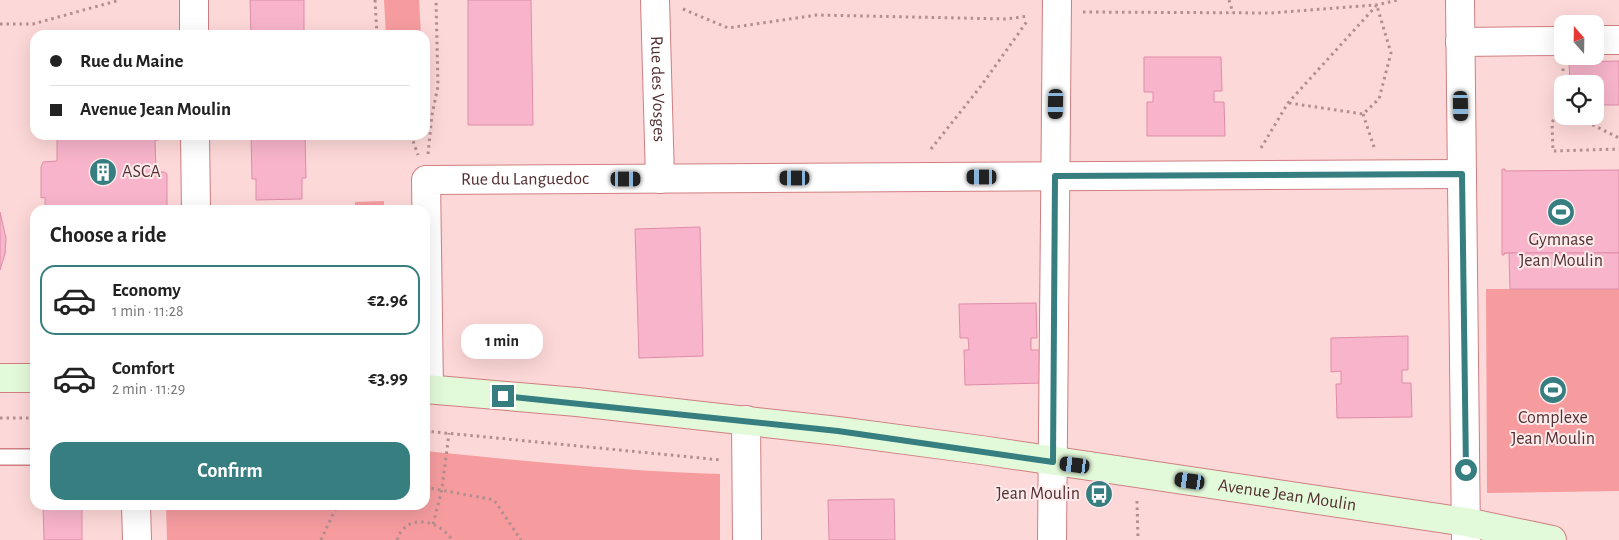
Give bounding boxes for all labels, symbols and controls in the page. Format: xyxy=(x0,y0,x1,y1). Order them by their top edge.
north arrow xyxy=(1554,15,1604,65)
map controls xyxy=(1554,15,1604,125)
street label: Rue des Vosges xyxy=(647,36,668,142)
text: Rue du Maine xyxy=(80,52,184,71)
button: locate xyxy=(1554,75,1604,125)
car xyxy=(1048,89,1063,119)
car xyxy=(1453,91,1468,121)
text: Avenue Jean Moulin xyxy=(80,100,231,119)
building icon: ASCA xyxy=(88,157,118,187)
place label: ASCA xyxy=(122,163,161,181)
street label: Rue du Languedoc xyxy=(461,170,589,189)
car xyxy=(967,170,997,185)
car xyxy=(780,171,810,186)
car xyxy=(611,172,641,187)
sports icon: Gymnase Jean Moulin xyxy=(1546,197,1576,227)
text: Choose a ride xyxy=(50,224,166,246)
place label: Gymnase Jean Moulin xyxy=(1519,231,1603,270)
icon: car xyxy=(52,278,97,323)
text: Economy xyxy=(112,281,181,300)
text: €2.96 xyxy=(367,291,408,310)
text: 1 min · 11:28 xyxy=(112,303,184,319)
callout: 1 min xyxy=(462,324,544,358)
text: 1 min xyxy=(485,333,519,349)
icon: car xyxy=(52,356,97,401)
text: Comfort xyxy=(112,359,174,378)
text: €3.99 xyxy=(368,369,408,388)
sports icon: Complexe Jean Moulin xyxy=(1538,375,1568,405)
text: 2 min · 11:29 xyxy=(112,381,185,397)
route end xyxy=(492,385,514,407)
place label: Complexe Jean Moulin xyxy=(1511,409,1595,448)
button: Confirm xyxy=(50,442,410,500)
car xyxy=(1059,456,1090,474)
route start xyxy=(1455,459,1477,481)
car xyxy=(1174,471,1205,491)
street label: Avenue Jean Moulin xyxy=(1217,476,1358,515)
bus stop icon: Jean Moulin xyxy=(1084,479,1114,509)
place label: Jean Moulin xyxy=(996,485,1080,503)

